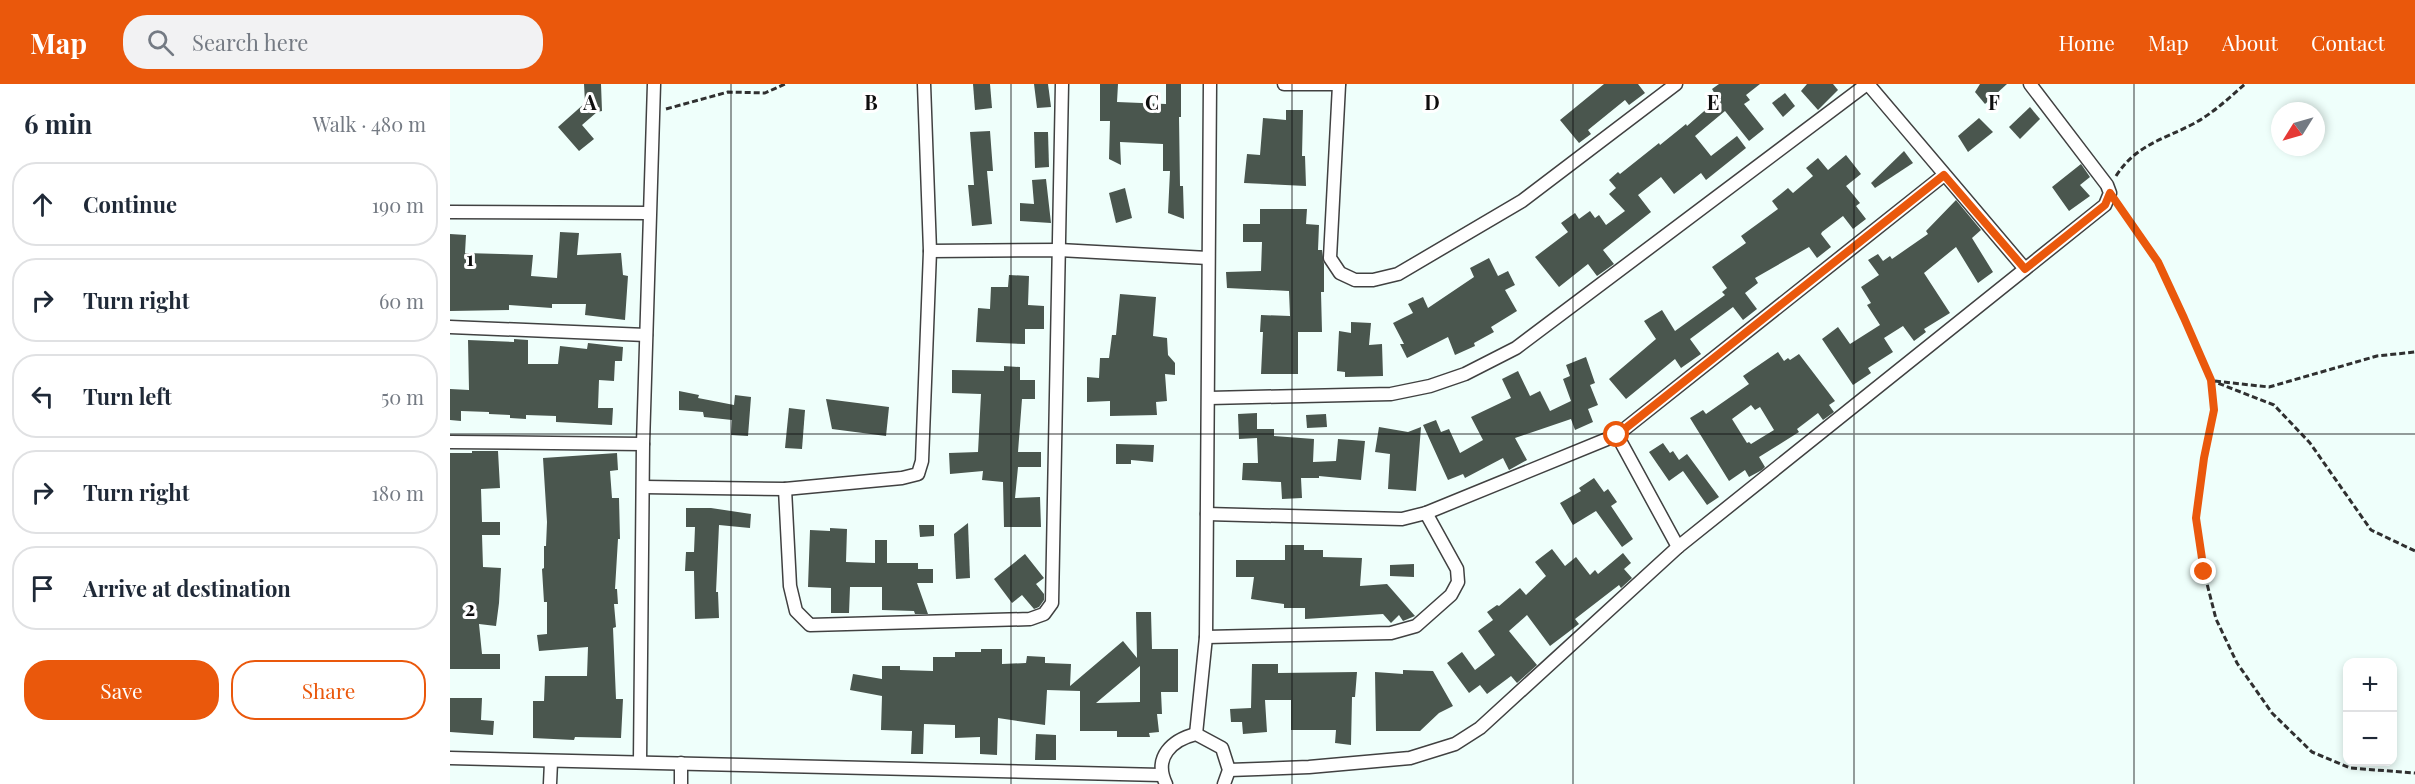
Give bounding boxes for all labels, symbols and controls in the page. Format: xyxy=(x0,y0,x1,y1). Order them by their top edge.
search box xyxy=(123,15,543,69)
text: Map xyxy=(30,24,87,61)
icon: search xyxy=(144,26,177,59)
text: Search here xyxy=(192,27,308,57)
text: Home xyxy=(2059,28,2115,56)
text: Map xyxy=(2148,28,2189,56)
text: About xyxy=(2222,28,2278,56)
text: Contact xyxy=(2311,28,2385,56)
text: A xyxy=(582,88,597,115)
text: B xyxy=(864,88,878,115)
text: C xyxy=(1145,88,1159,115)
text: D xyxy=(1424,88,1440,115)
text: E xyxy=(1707,88,1719,115)
text: F xyxy=(1988,88,2000,115)
north arrow xyxy=(2271,102,2325,156)
text: 6 min xyxy=(24,106,92,141)
text: Walk · 480 m xyxy=(313,110,426,137)
icon: ahead xyxy=(26,188,59,221)
text: Continue xyxy=(83,189,177,219)
text: 190 m xyxy=(372,191,424,218)
text: 1 xyxy=(466,244,474,271)
icon: right xyxy=(26,284,59,317)
text: Turn right xyxy=(83,285,189,315)
text: 60 m xyxy=(379,287,424,314)
icon: left xyxy=(26,380,59,413)
text: Turn left xyxy=(83,381,172,411)
text: 50 m xyxy=(381,383,424,410)
route start xyxy=(1603,421,1629,447)
icon: right xyxy=(26,476,59,509)
text: Turn right xyxy=(83,477,189,507)
text: 180 m xyxy=(371,479,424,506)
route end xyxy=(2190,558,2216,584)
icon: arrive xyxy=(26,572,59,605)
text: Arrive at destination xyxy=(83,573,291,603)
text: 2 xyxy=(465,594,475,621)
map controls xyxy=(2343,658,2397,766)
button: + xyxy=(2343,658,2397,712)
button: Save xyxy=(24,660,219,720)
button: Share xyxy=(231,660,426,720)
button: − xyxy=(2343,712,2397,766)

